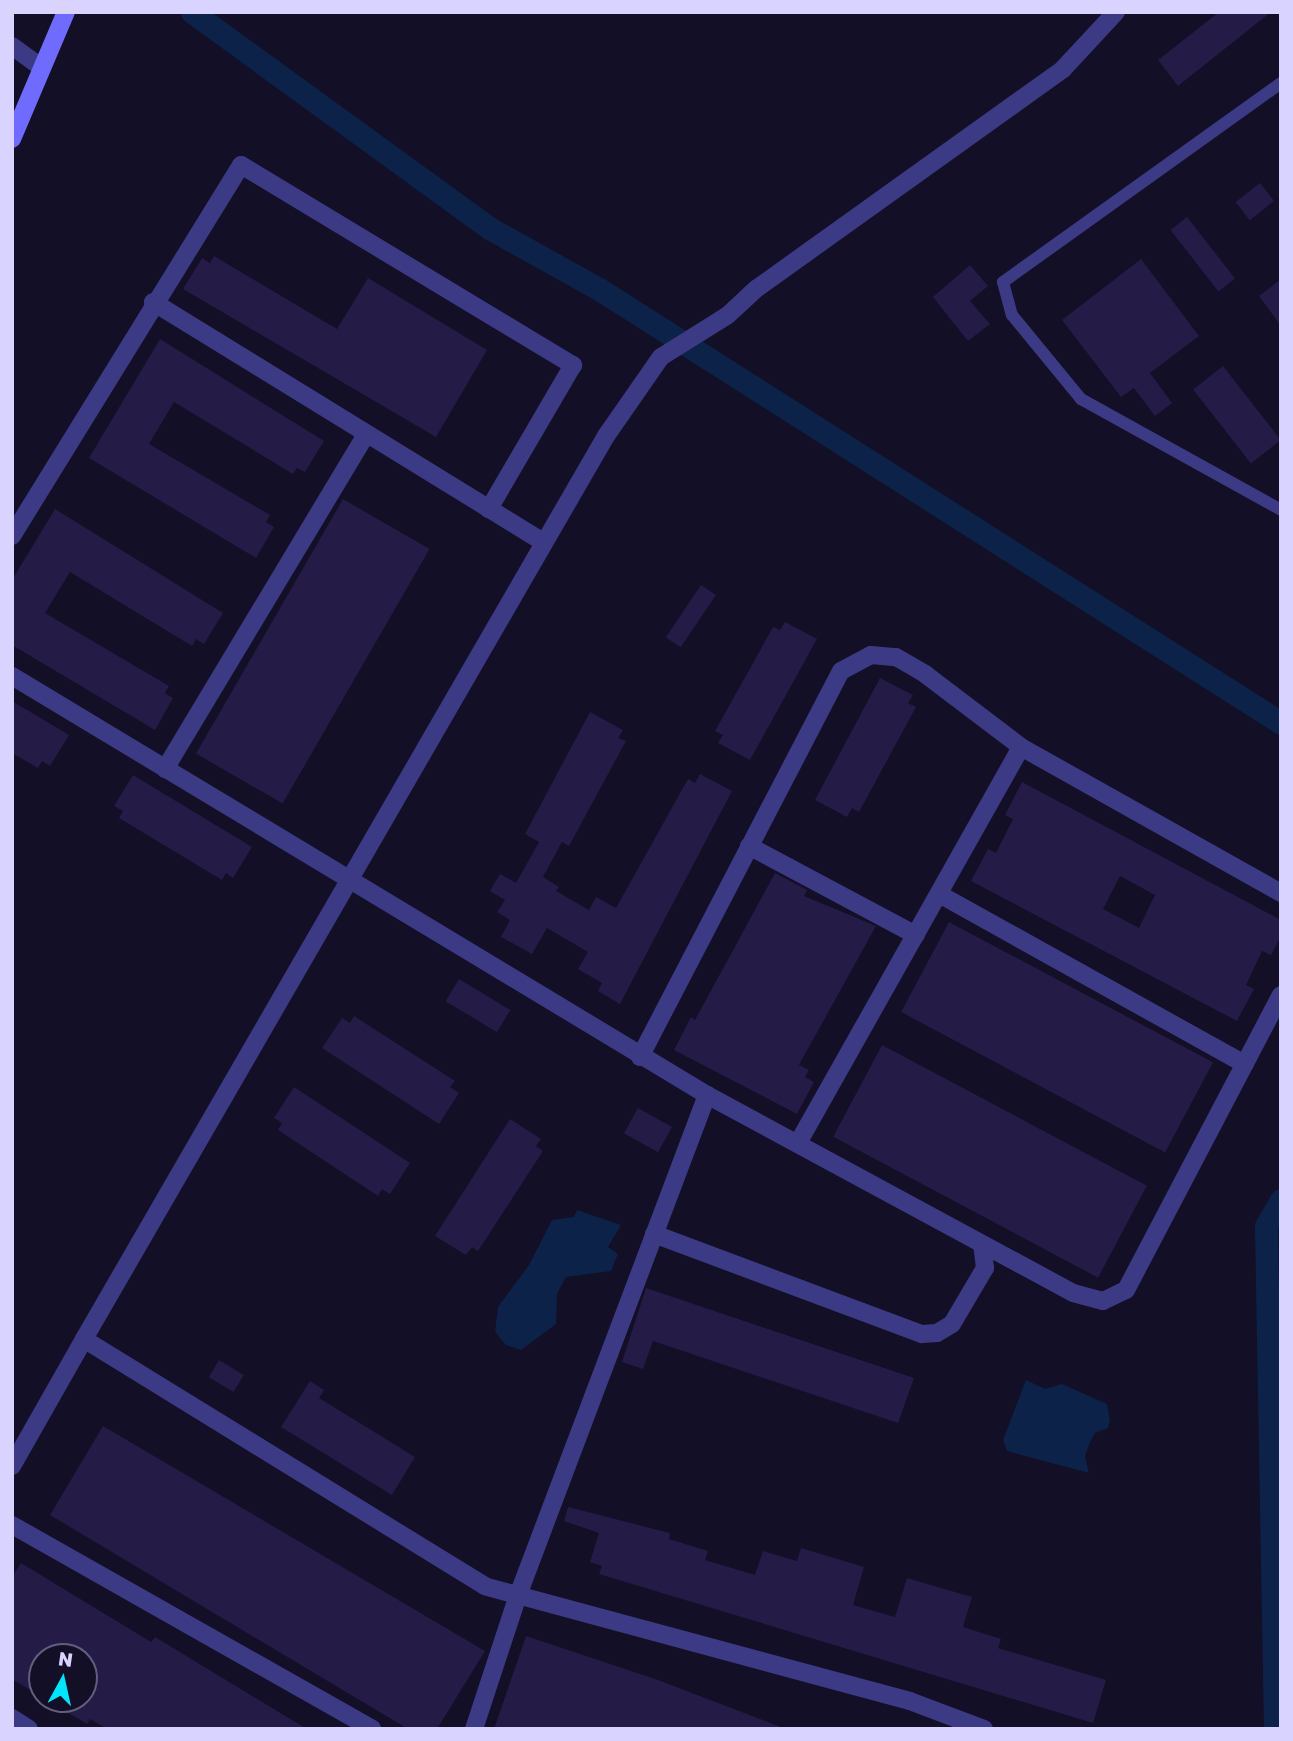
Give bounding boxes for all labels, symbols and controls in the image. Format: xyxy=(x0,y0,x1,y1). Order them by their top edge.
north arrow xyxy=(28,1643,98,1713)
text: N xyxy=(57,1646,74,1671)

